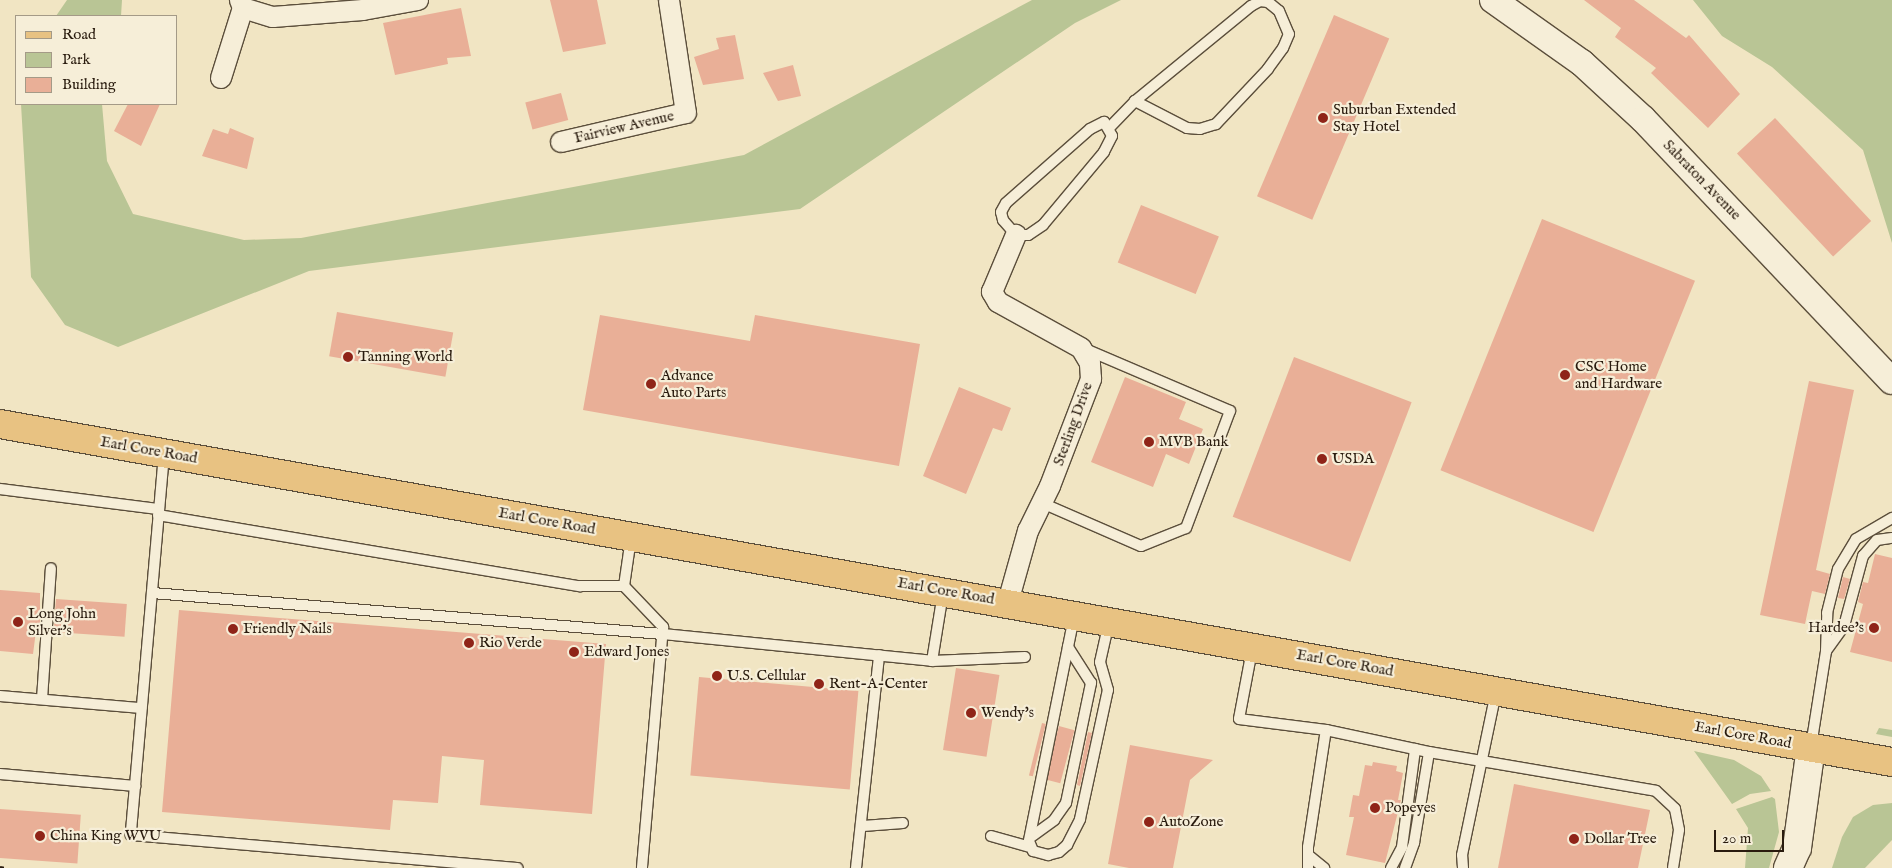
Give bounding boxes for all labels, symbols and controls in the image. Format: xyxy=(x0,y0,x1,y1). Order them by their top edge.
legend xyxy=(15,15,178,105)
text: Road xyxy=(62,25,96,44)
text: Park xyxy=(62,50,91,69)
text: Building xyxy=(62,75,116,94)
place label: Suburban Extended Stay Hotel xyxy=(1333,100,1456,135)
street label: Fairview Avenue xyxy=(572,107,676,147)
marker: Suburban Extended Stay Hotel xyxy=(1317,112,1329,124)
street label: Sabraton Avenue xyxy=(1659,136,1745,224)
place label: Tanning World xyxy=(358,348,453,366)
marker: Tanning World xyxy=(342,351,354,363)
place label: CSC Home and Hardware xyxy=(1575,357,1662,392)
place label: Advance Auto Parts xyxy=(661,366,726,401)
marker: CSC Home and Hardware xyxy=(1559,369,1571,381)
marker: Advance Auto Parts xyxy=(645,378,657,390)
street label: Sterling Drive xyxy=(1050,380,1096,468)
street label: Earl Core Road xyxy=(99,433,199,467)
place label: MVB Bank xyxy=(1159,433,1229,451)
marker: MVB Bank xyxy=(1143,436,1155,448)
place label: USDA xyxy=(1332,450,1374,468)
marker: USDA xyxy=(1316,453,1328,465)
street label: Earl Core Road xyxy=(497,504,597,538)
street label: Earl Core Road xyxy=(896,574,996,608)
place label: Long John Silver's xyxy=(28,604,96,639)
marker: Long John Silver's xyxy=(12,616,24,628)
place label: Hardee's xyxy=(1808,619,1864,637)
place label: Friendly Nails xyxy=(243,620,332,638)
marker: Hardee's xyxy=(1868,622,1880,634)
marker: Friendly Nails xyxy=(227,623,239,635)
place label: Rio Verde xyxy=(479,634,542,652)
marker: Rio Verde xyxy=(463,637,475,649)
place label: Edward Jones xyxy=(584,643,669,661)
marker: Edward Jones xyxy=(568,646,580,658)
street label: Earl Core Road xyxy=(1295,646,1395,680)
place label: U.S. Cellular xyxy=(727,667,806,685)
marker: U.S. Cellular xyxy=(711,670,723,682)
place label: Rent-A-Center xyxy=(829,675,927,693)
marker: Rent-A-Center xyxy=(813,678,825,690)
place label: Wendy's xyxy=(981,704,1034,722)
marker: Wendy's xyxy=(965,707,977,719)
street label: Earl Core Road xyxy=(1693,718,1793,752)
place label: Popeyes xyxy=(1385,799,1436,817)
marker: Popeyes xyxy=(1369,802,1381,814)
place label: AutoZone xyxy=(1159,813,1223,831)
marker: AutoZone xyxy=(1143,816,1155,828)
scale bar xyxy=(1717,820,1787,852)
place label: China King WVU xyxy=(50,827,162,845)
text: 20 m xyxy=(1722,829,1751,848)
marker: China King WVU xyxy=(34,830,46,842)
place label: Dollar Tree xyxy=(1584,830,1657,848)
marker: Dollar Tree xyxy=(1568,833,1580,845)

